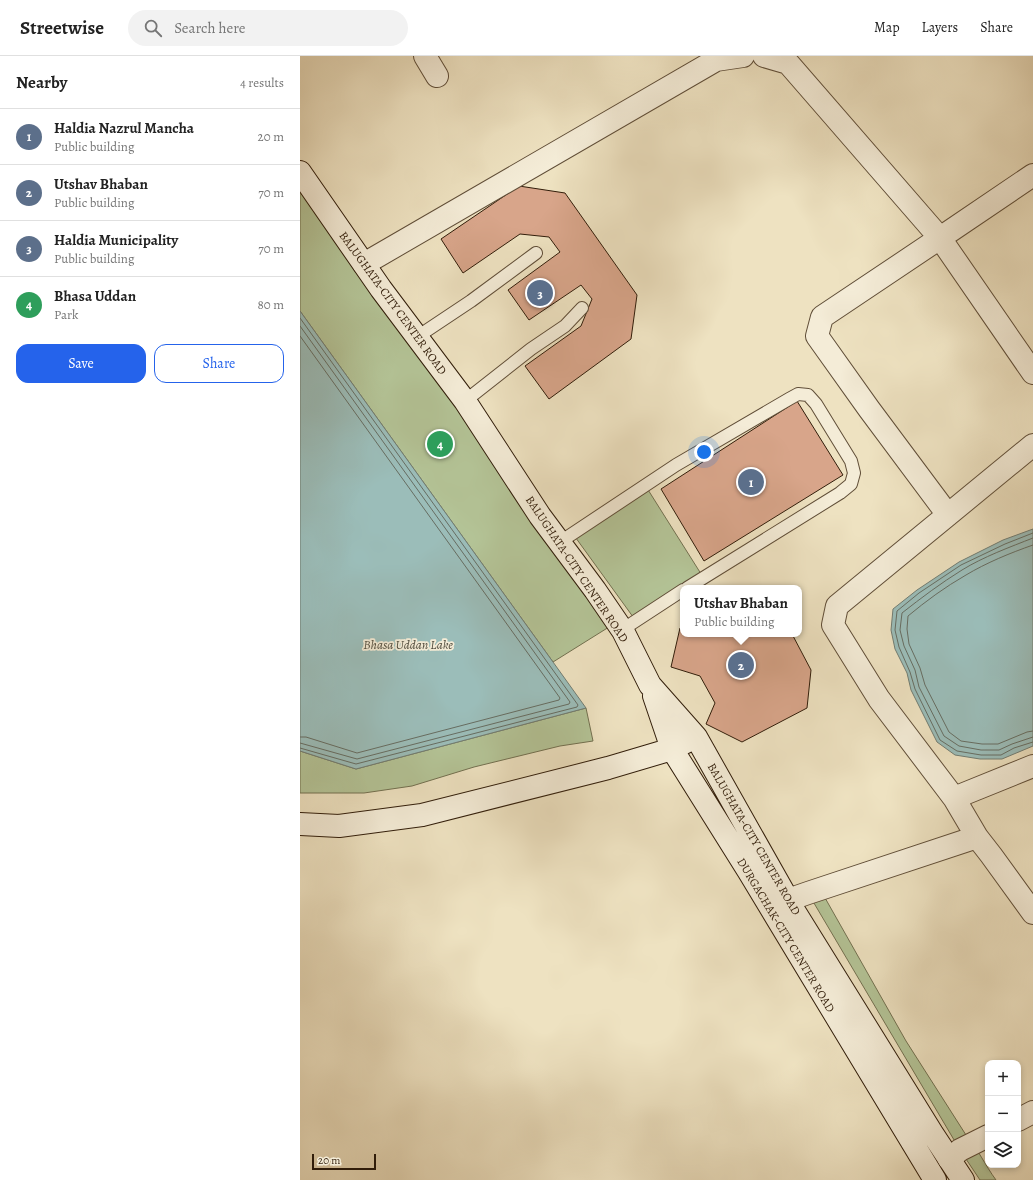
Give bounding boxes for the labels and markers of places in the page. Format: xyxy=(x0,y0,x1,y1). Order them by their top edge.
pin: 3 xyxy=(527,278,553,308)
pin: 4 xyxy=(427,429,453,459)
pin: 1 xyxy=(738,467,764,497)
pin: 2 xyxy=(728,650,754,680)

